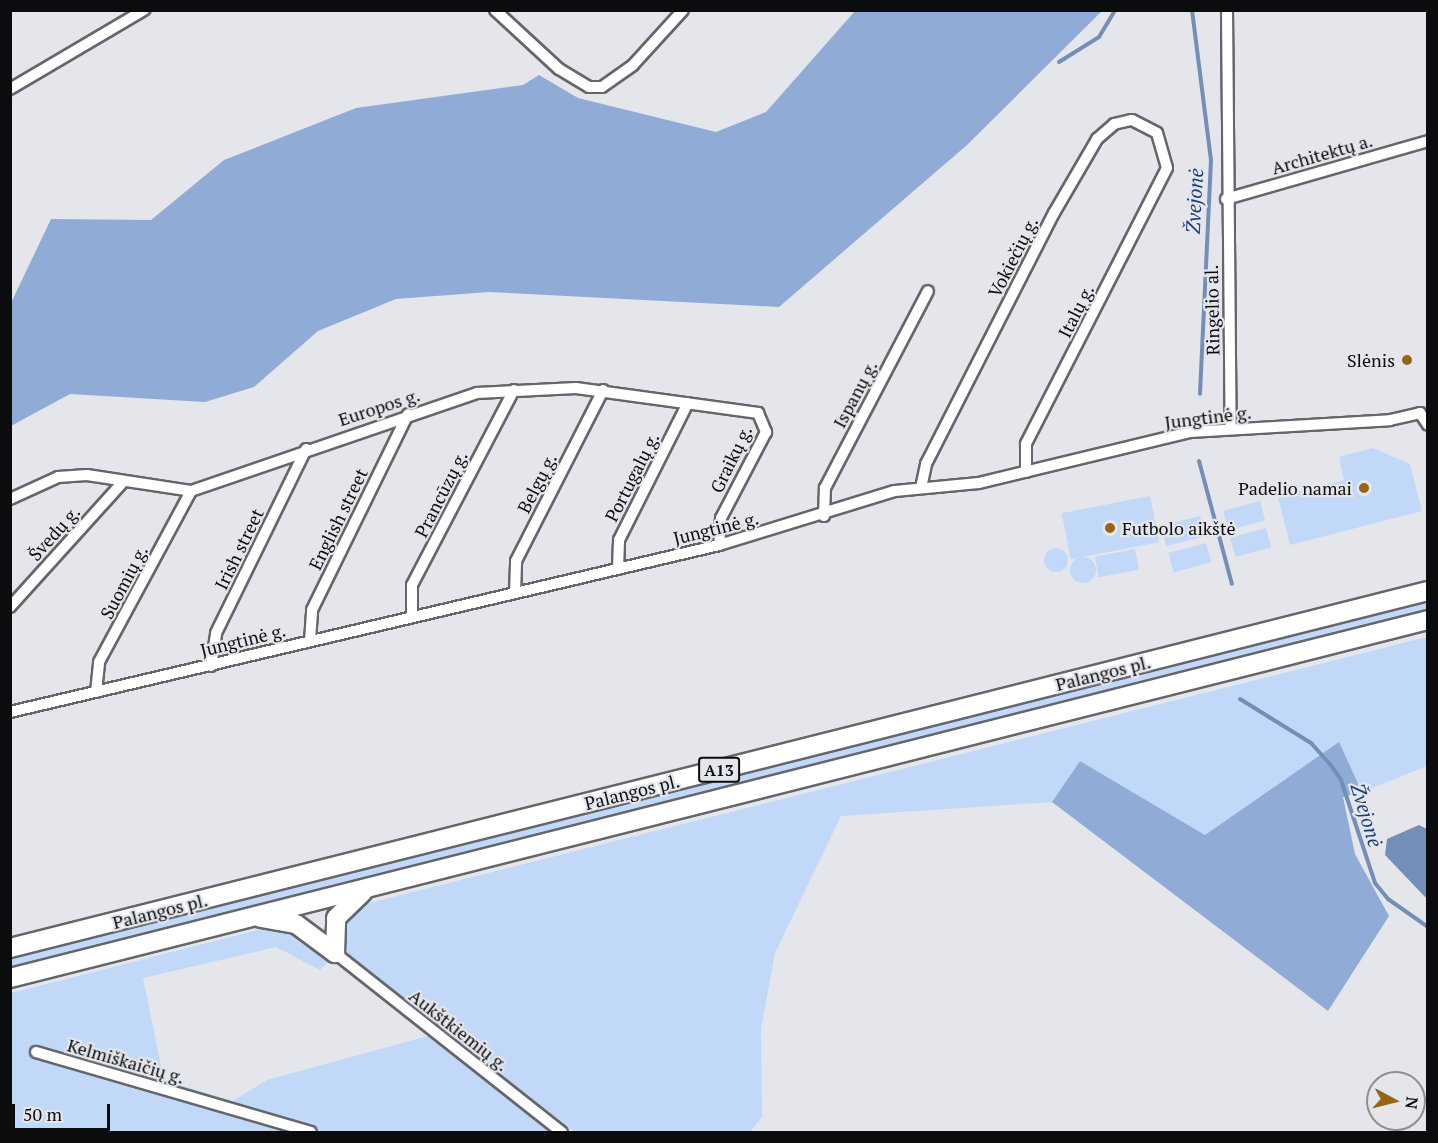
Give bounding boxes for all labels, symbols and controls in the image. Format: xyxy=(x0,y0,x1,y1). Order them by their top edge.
street label: Architektų a. xyxy=(1269,129,1375,179)
water label: Žvejonė xyxy=(1180,168,1208,234)
street label: Vokiečių g. xyxy=(984,213,1042,301)
street label: Ringelio al. xyxy=(1200,264,1224,356)
street label: Italų g. xyxy=(1054,281,1098,341)
place label: Slėnis xyxy=(1347,349,1395,371)
marker: Slėnis xyxy=(1400,353,1414,367)
street label: Ispanų g. xyxy=(828,357,882,431)
street label: Europos g. xyxy=(335,384,423,430)
street label: Jungtinė g. xyxy=(1163,401,1253,433)
street label: Graikų g. xyxy=(705,422,757,496)
street label: Portugalų g. xyxy=(600,429,664,525)
street label: Prancūzų g. xyxy=(410,447,472,541)
street label: Belgų g. xyxy=(513,449,561,517)
street label: English street xyxy=(304,465,372,573)
place label: Padelio namai xyxy=(1238,477,1352,499)
marker: Padelio namai xyxy=(1357,481,1371,495)
street label: Švedų g. xyxy=(24,501,84,565)
street label: Irish street xyxy=(210,505,268,593)
street label: Jungtinė g. xyxy=(671,507,761,549)
place label: Futbolo aikštė xyxy=(1122,517,1236,539)
marker: Futbolo aikštė xyxy=(1103,521,1117,535)
street label: Suomių g. xyxy=(96,542,152,622)
street label: Jungtinė g. xyxy=(198,619,288,661)
street label: Palangos pl. xyxy=(1053,651,1153,695)
road number: A13 xyxy=(698,757,740,783)
street label: Palangos pl. xyxy=(582,770,682,814)
water label: Žvejonė xyxy=(1346,780,1388,850)
street label: Palangos pl. xyxy=(110,889,210,933)
street label: Aukštkiemių g. xyxy=(405,984,513,1076)
street label: Kelmiškaičių g. xyxy=(65,1034,187,1088)
north arrow xyxy=(1366,1071,1426,1131)
scale bar xyxy=(15,1092,112,1130)
text: N xyxy=(1400,1096,1424,1110)
text: 50 m xyxy=(23,1102,62,1126)

